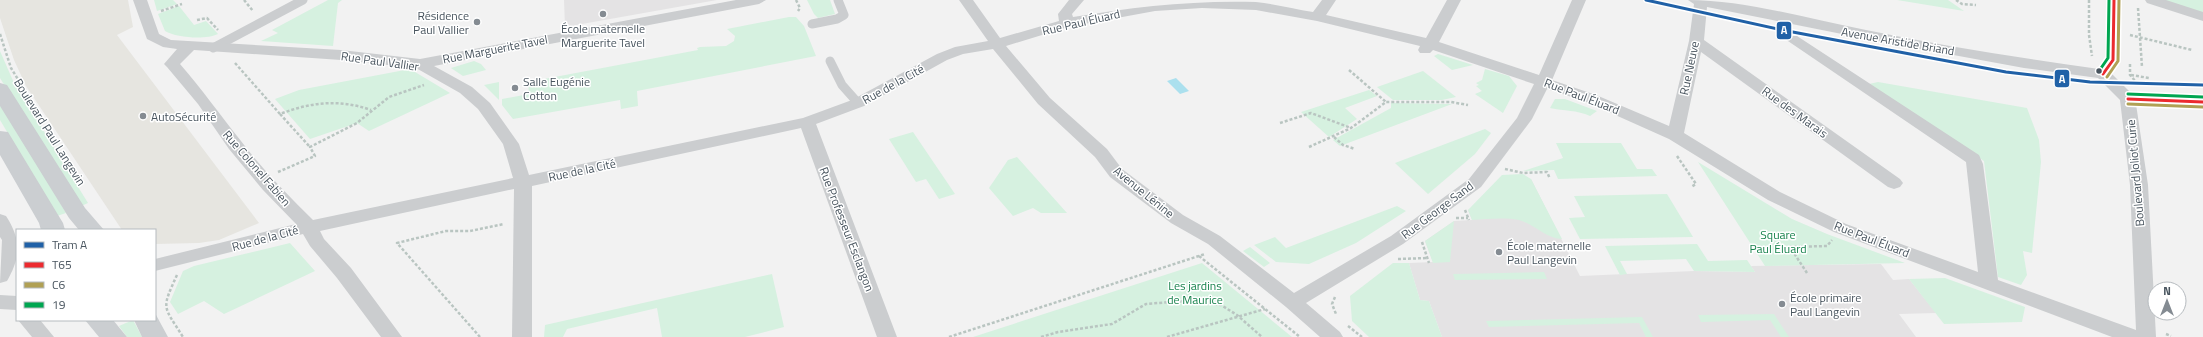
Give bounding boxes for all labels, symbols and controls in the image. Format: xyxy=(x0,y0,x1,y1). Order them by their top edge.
street label: Rue Paul Éluard xyxy=(1040,4,1122,40)
place label: Résidence Paul Vallier xyxy=(413,6,469,39)
marker: École maternelle Marguerite Tavel xyxy=(598,9,608,19)
marker: Résidence Paul Vallier xyxy=(472,17,482,27)
place label: École maternelle Marguerite Tavel xyxy=(561,19,645,52)
line badge: A xyxy=(1776,21,1792,40)
text: A xyxy=(1781,22,1788,38)
street label: Avenue Aristide Briand xyxy=(1840,22,1956,60)
street label: Rue Marguerite Tavel xyxy=(441,30,549,68)
street label: Rue Neuve xyxy=(1674,39,1704,97)
street label: Rue Paul Vallier xyxy=(340,46,420,76)
street label: Rue de la Cité xyxy=(859,59,927,109)
unlabelled marker xyxy=(2094,66,2104,76)
line badge: A xyxy=(2054,69,2070,88)
text: A xyxy=(2059,71,2066,87)
place label: Salle Eugénie Cotton xyxy=(523,72,590,105)
street label: Rue Paul Éluard xyxy=(1542,73,1622,119)
street label: Boulevard Paul Langevin xyxy=(9,75,91,189)
street label: Rue des Marais xyxy=(1758,82,1832,143)
marker: Salle Eugénie Cotton xyxy=(510,83,520,93)
place label: AutoSécurité xyxy=(151,107,216,126)
marker: AutoSécurité xyxy=(138,111,148,121)
street label: Boulevard Joliot Curie xyxy=(2121,119,2149,227)
street label: Rue Colonel Fabien xyxy=(218,126,296,210)
street label: Rue de la Cité xyxy=(547,154,617,186)
street label: Avenue Lénine xyxy=(1109,161,1179,223)
street label: Rue Professeur Esclangon xyxy=(815,164,879,294)
street label: Rue George Sand xyxy=(1397,176,1477,244)
street label: Rue Paul Éluard xyxy=(1832,216,1912,262)
street label: Rue de la Cité xyxy=(230,220,300,256)
park label: Square Paul Éluard xyxy=(1750,225,1807,258)
legend xyxy=(16,229,156,321)
text: Tram A xyxy=(52,235,87,254)
place label: École maternelle Paul Langevin xyxy=(1507,236,1591,269)
marker: École maternelle Paul Langevin xyxy=(1494,247,1504,257)
text: T65 xyxy=(52,255,72,274)
text: C6 xyxy=(52,275,66,294)
park label: Les jardins de Maurice xyxy=(1167,276,1223,309)
north arrow xyxy=(2147,281,2187,321)
text: N xyxy=(2163,283,2171,299)
place label: École primaire Paul Langevin xyxy=(1790,288,1861,321)
text: 19 xyxy=(52,295,66,314)
marker: École primaire Paul Langevin xyxy=(1777,299,1787,309)

